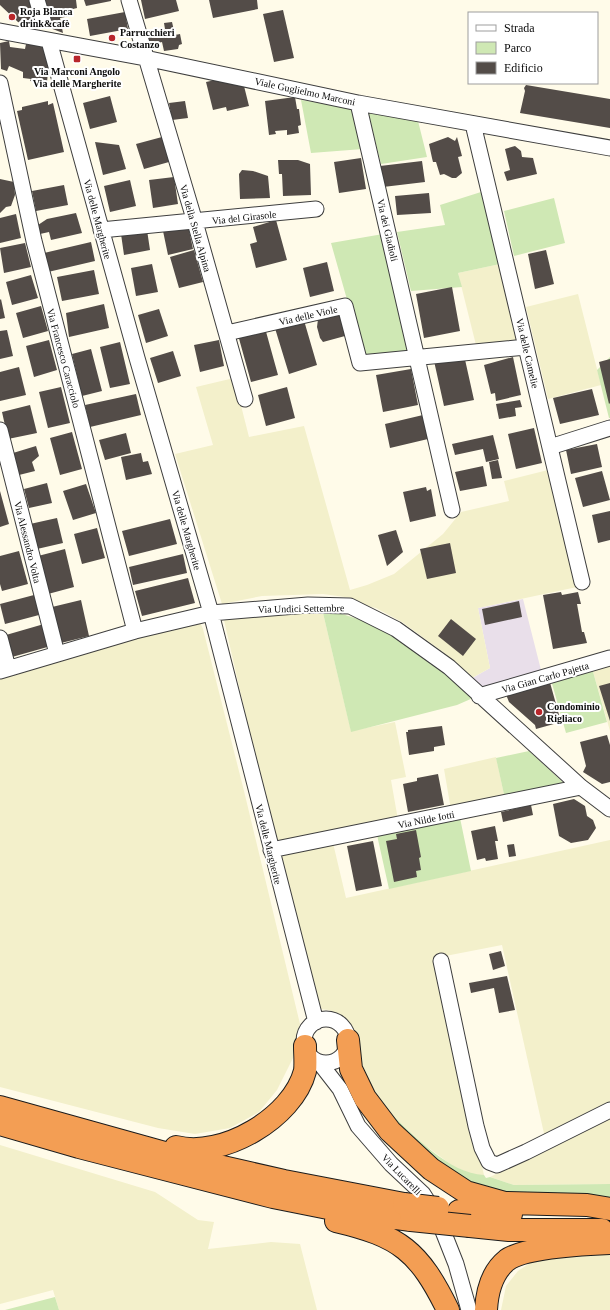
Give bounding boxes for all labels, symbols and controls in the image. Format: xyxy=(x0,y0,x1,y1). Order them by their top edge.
place label: Roja Blanca drink&cafè xyxy=(20,6,73,29)
marker: Roja Blanca drink&cafè xyxy=(7,12,17,22)
legend xyxy=(468,12,598,84)
text: Strada xyxy=(504,21,535,35)
place label: Parrucchieri Costanzo xyxy=(120,27,175,50)
marker: Parrucchieri Costanzo xyxy=(107,33,117,43)
text: Parco xyxy=(504,41,531,55)
marker: Via Marconi Angolo Via delle Margherite xyxy=(72,54,82,64)
text: Edificio xyxy=(504,61,543,75)
place label: Via Marconi Angolo Via delle Margherite xyxy=(33,66,122,89)
street label: Viale Guglielmo Marconi xyxy=(254,75,356,108)
street label: Via delle Margherite xyxy=(82,178,114,261)
street label: Via della Stella Alpina xyxy=(178,183,213,274)
street label: Via dei Gladioli xyxy=(375,198,400,263)
street label: Via del Girasole xyxy=(211,209,277,226)
street label: Via delle Viole xyxy=(278,303,339,328)
street label: Via Francesco Caracciolo xyxy=(45,307,82,409)
street label: Via delle Camelie xyxy=(514,317,541,390)
street label: Via delle Margherite xyxy=(170,489,203,572)
street label: Via Alessandro Volta xyxy=(12,500,43,585)
street label: Via Undici Settembre xyxy=(258,602,345,615)
street label: Via Gian Carlo Pajetta xyxy=(500,660,591,695)
place label: Condominio Rigliaco xyxy=(547,701,600,724)
marker: Condominio Rigliaco xyxy=(534,707,544,717)
street label: Via delle Margherite xyxy=(253,803,284,886)
street label: Via Nilde Iotti xyxy=(397,809,456,830)
street label: Via Lucarelli xyxy=(379,1152,424,1197)

